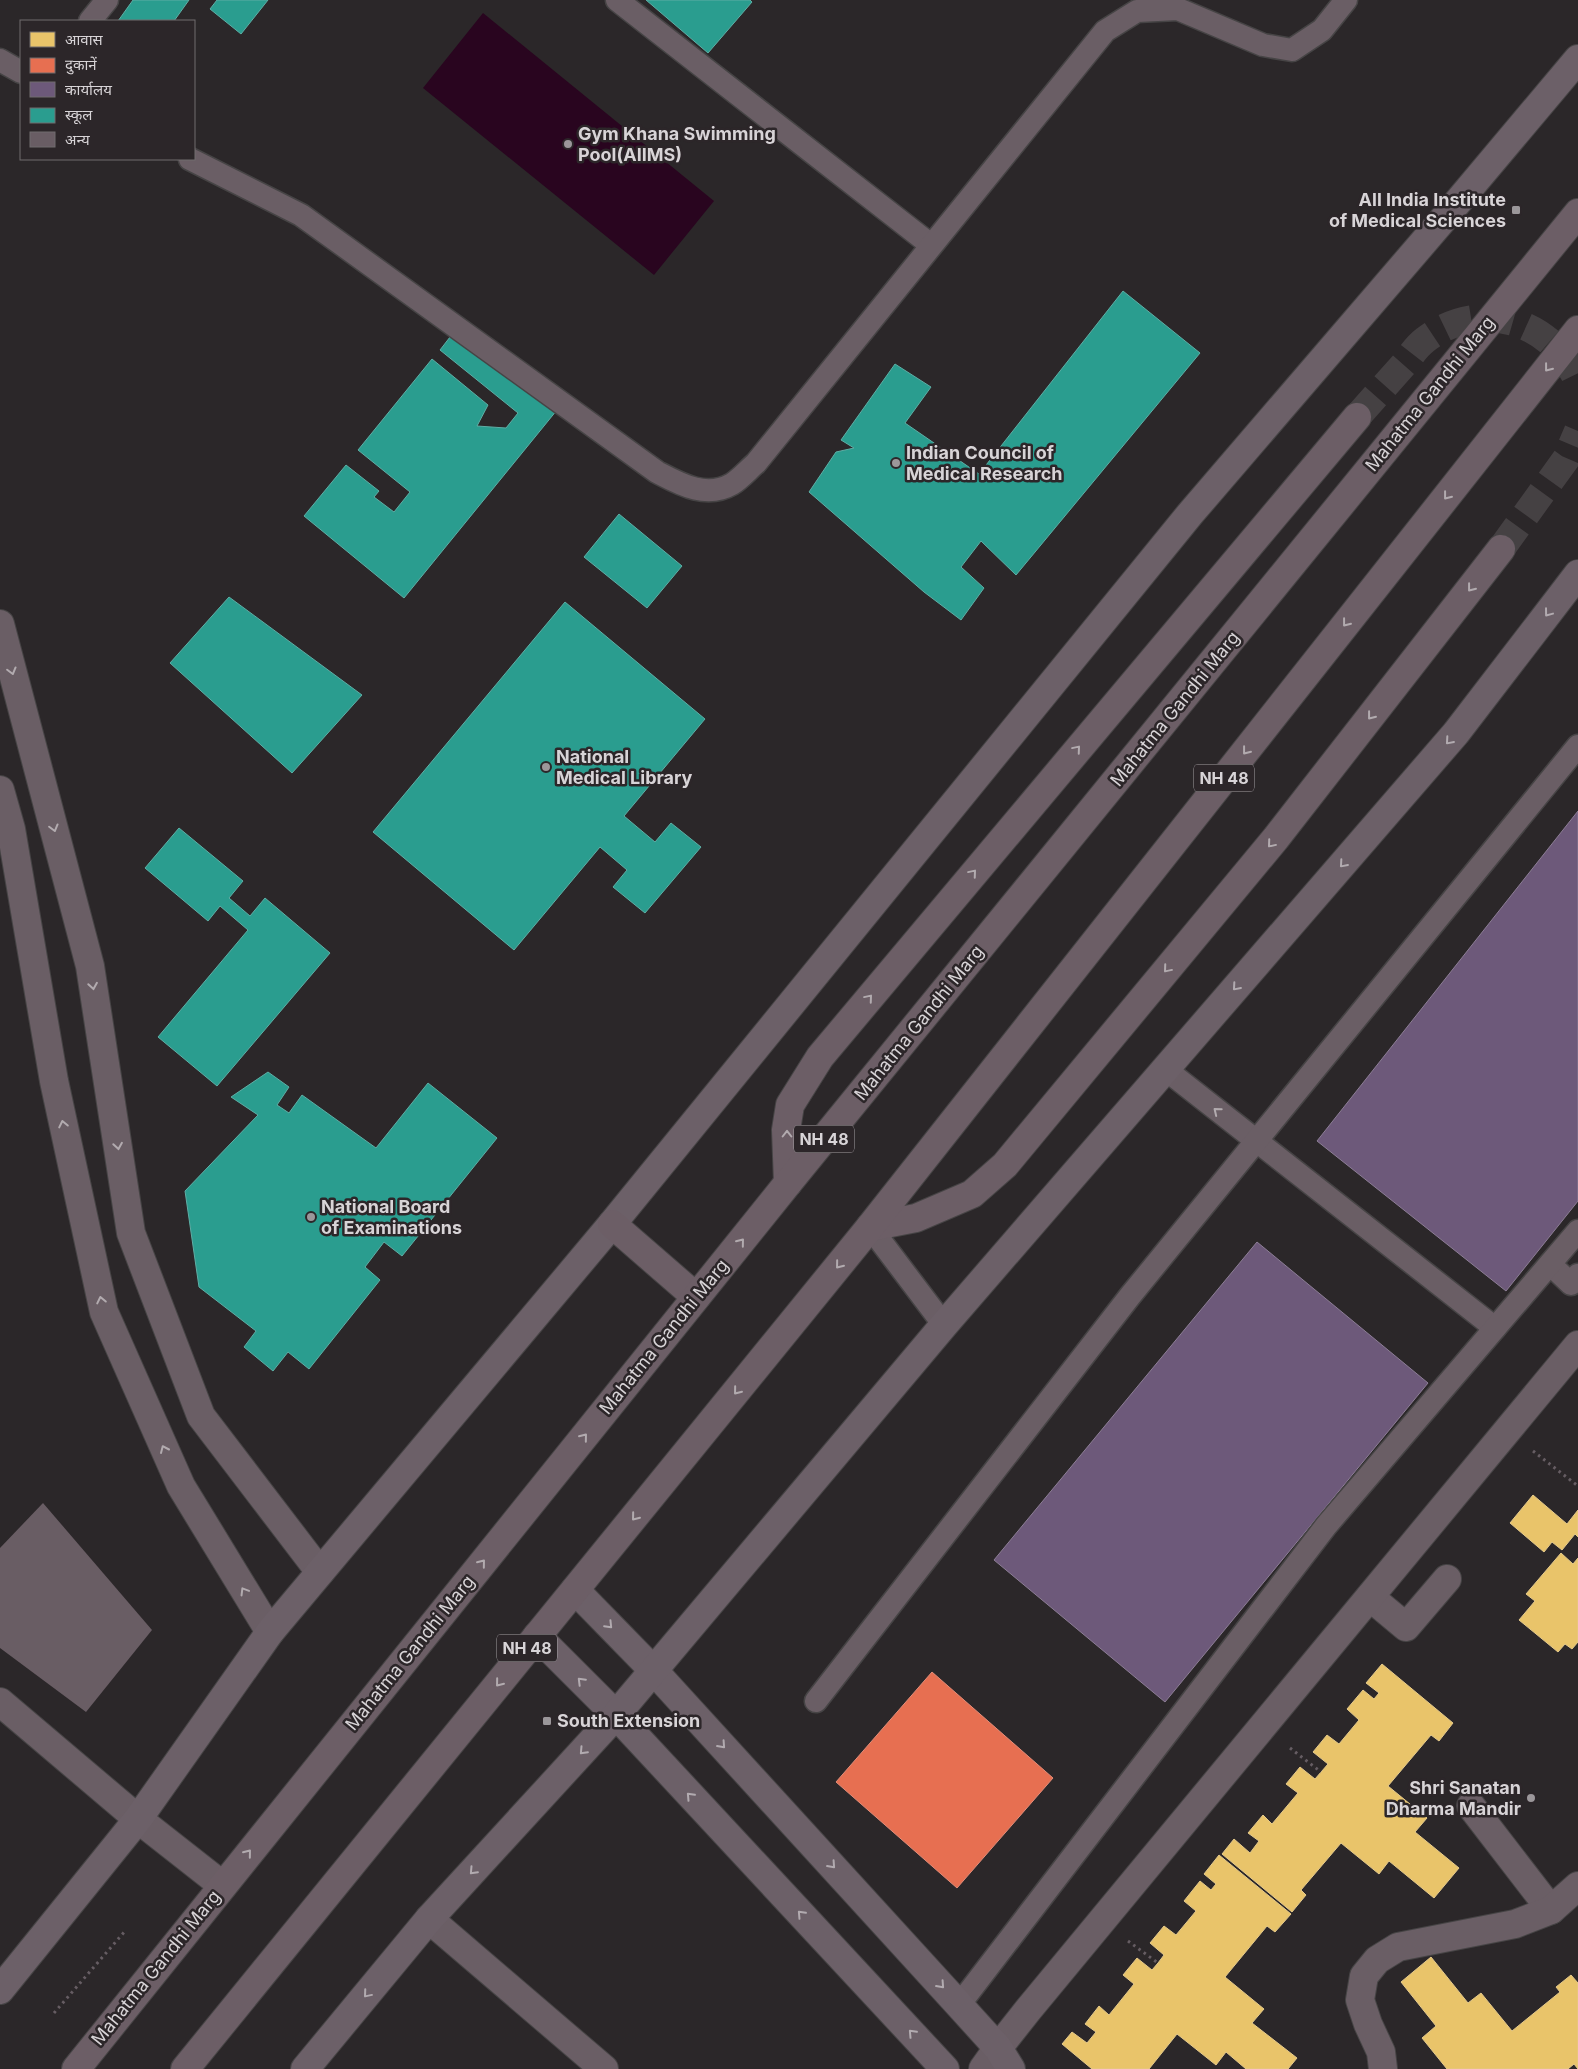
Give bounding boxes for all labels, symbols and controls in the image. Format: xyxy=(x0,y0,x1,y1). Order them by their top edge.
legend xyxy=(20,20,195,160)
text: आवास xyxy=(65,30,104,49)
text: दुकानें xyxy=(65,55,97,75)
text: कार्यालय xyxy=(65,80,112,99)
text: स्कूल xyxy=(65,105,93,125)
place label: Gym Khana Swimming Pool(AIIMS) xyxy=(578,123,776,165)
text: अन्य xyxy=(65,130,90,149)
marker: Gym Khana Swimming Pool(AIIMS) xyxy=(562,138,574,150)
place label: All India Institute of Medical Sciences xyxy=(1329,189,1506,231)
marker: All India Institute of Medical Sciences xyxy=(1510,204,1522,216)
street label: Mahatma Gandhi Marg xyxy=(1361,312,1499,475)
one-way arrow xyxy=(1545,362,1553,371)
place label: Indian Council of Medical Research xyxy=(906,442,1063,484)
marker: Indian Council of Medical Research xyxy=(890,457,902,469)
one-way arrow xyxy=(1445,490,1453,499)
one-way arrow xyxy=(1468,582,1476,591)
one-way arrow xyxy=(1546,607,1554,616)
one-way arrow xyxy=(1344,617,1352,626)
street label: Mahatma Gandhi Marg xyxy=(1106,627,1244,790)
one-way arrow xyxy=(7,666,17,675)
one-way arrow xyxy=(1368,710,1377,720)
one-way arrow xyxy=(1446,736,1455,745)
one-way arrow xyxy=(1243,745,1251,754)
place label: National Medical Library xyxy=(556,746,693,788)
one-way arrow xyxy=(1072,746,1080,755)
marker: National Medical Library xyxy=(540,761,552,773)
road number: NH 48 xyxy=(1194,764,1254,791)
one-way arrow xyxy=(48,824,58,832)
one-way arrow xyxy=(1268,838,1276,847)
one-way arrow xyxy=(1339,859,1348,868)
one-way arrow xyxy=(967,870,976,879)
street label: Mahatma Gandhi Marg xyxy=(850,941,988,1104)
one-way arrow xyxy=(1164,964,1173,973)
one-way arrow xyxy=(1233,981,1242,990)
one-way arrow xyxy=(87,982,98,990)
one-way arrow xyxy=(863,995,872,1004)
one-way arrow xyxy=(1214,1108,1223,1117)
one-way arrow xyxy=(59,1119,69,1128)
road number: NH 48 xyxy=(794,1126,854,1152)
one-way arrow xyxy=(782,1130,792,1138)
one-way arrow xyxy=(112,1142,122,1151)
place label: National Board of Examinations xyxy=(321,1196,462,1238)
marker: National Board of Examinations xyxy=(305,1211,317,1223)
one-way arrow xyxy=(735,1239,743,1248)
street label: Mahatma Gandhi Marg xyxy=(595,1255,733,1418)
one-way arrow xyxy=(836,1259,845,1268)
one-way arrow xyxy=(96,1295,107,1304)
one-way arrow xyxy=(734,1385,742,1394)
one-way arrow xyxy=(579,1434,587,1443)
one-way arrow xyxy=(160,1445,171,1454)
one-way arrow xyxy=(632,1511,640,1520)
one-way arrow xyxy=(476,1560,484,1569)
street label: Mahatma Gandhi Marg xyxy=(341,1571,479,1734)
one-way arrow xyxy=(241,1587,251,1596)
one-way arrow xyxy=(603,1619,612,1628)
road number: NH 48 xyxy=(497,1635,557,1662)
one-way arrow xyxy=(495,1678,504,1687)
one-way arrow xyxy=(578,1678,587,1687)
place label: South Extension xyxy=(557,1710,700,1731)
marker: South Extension xyxy=(541,1715,553,1727)
one-way arrow xyxy=(716,1740,725,1749)
one-way arrow xyxy=(580,1746,589,1755)
place label: Shri Sanatan Dharma Mandir xyxy=(1386,1777,1521,1819)
one-way arrow xyxy=(687,1792,696,1801)
marker: Shri Sanatan Dharma Mandir xyxy=(1525,1792,1537,1804)
one-way arrow xyxy=(242,1850,250,1859)
one-way arrow xyxy=(826,1860,835,1869)
one-way arrow xyxy=(470,1866,479,1875)
street label: Mahatma Gandhi Marg xyxy=(87,1886,225,2049)
one-way arrow xyxy=(798,1911,807,1920)
one-way arrow xyxy=(936,1980,945,1989)
one-way arrow xyxy=(364,1989,373,1998)
one-way arrow xyxy=(909,2030,918,2039)

